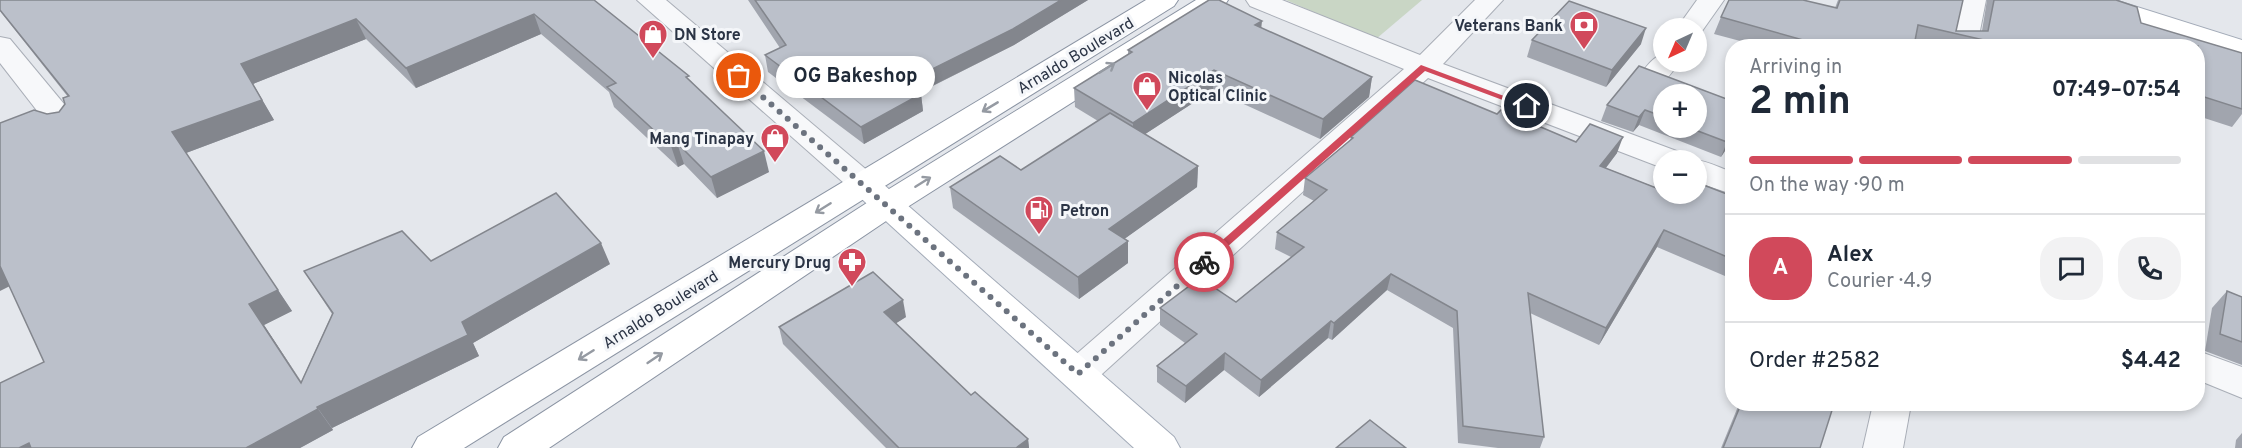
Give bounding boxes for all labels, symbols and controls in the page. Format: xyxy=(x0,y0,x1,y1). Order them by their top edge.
bank icon: Veterans Bank xyxy=(1568,9,1600,51)
street label: Arnaldo Boulevard xyxy=(1014,14,1138,99)
place label: Veterans Bank xyxy=(1454,17,1563,37)
shop icon: DN Store xyxy=(637,18,669,60)
north arrow xyxy=(1653,18,1707,72)
map controls xyxy=(1653,18,1707,204)
place label: DN Store xyxy=(674,26,741,46)
pin xyxy=(713,50,764,101)
callout: OG Bakeshop xyxy=(775,55,934,97)
text: Arriving in xyxy=(1749,55,1842,81)
icon: bag xyxy=(722,59,755,92)
one-way arrow xyxy=(1098,61,1115,74)
text: OG Bakeshop xyxy=(793,64,918,90)
place label: Nicolas Optical Clinic xyxy=(1168,69,1267,107)
shop icon: Nicolas Optical Clinic xyxy=(1131,70,1163,112)
text: 07:49–07:54 xyxy=(2052,77,2181,104)
text: 2 min xyxy=(1749,79,1851,128)
pin xyxy=(1501,80,1552,131)
button: + xyxy=(1653,84,1707,138)
icon: home xyxy=(1510,89,1543,122)
one-way arrow xyxy=(982,101,999,113)
shop icon: Mang Tinapay xyxy=(759,122,791,164)
place label: Mang Tinapay xyxy=(649,130,754,150)
button: − xyxy=(1653,150,1707,204)
text: On the way · 90 m xyxy=(1749,173,1905,199)
one-way arrow xyxy=(914,176,931,188)
fuel station icon: Petron xyxy=(1023,194,1055,236)
place label: Petron xyxy=(1060,202,1109,222)
one-way arrow xyxy=(815,203,832,215)
courier xyxy=(1174,232,1234,292)
button: chat xyxy=(2040,237,2103,300)
button: phone xyxy=(2118,237,2181,300)
text: Alex xyxy=(1827,242,1874,269)
pharmacy icon: Mercury Drug xyxy=(836,246,868,288)
icon: bike xyxy=(1188,246,1221,279)
place label: Mercury Drug xyxy=(728,254,831,274)
text: A xyxy=(1773,255,1788,282)
street label: Arnaldo Boulevard xyxy=(599,267,723,354)
text: Courier · 4.9 xyxy=(1827,269,1932,295)
text: Order #2582 xyxy=(1749,348,1880,375)
text: $4.42 xyxy=(2121,348,2181,375)
one-way arrow xyxy=(578,349,595,361)
one-way arrow xyxy=(646,352,663,364)

